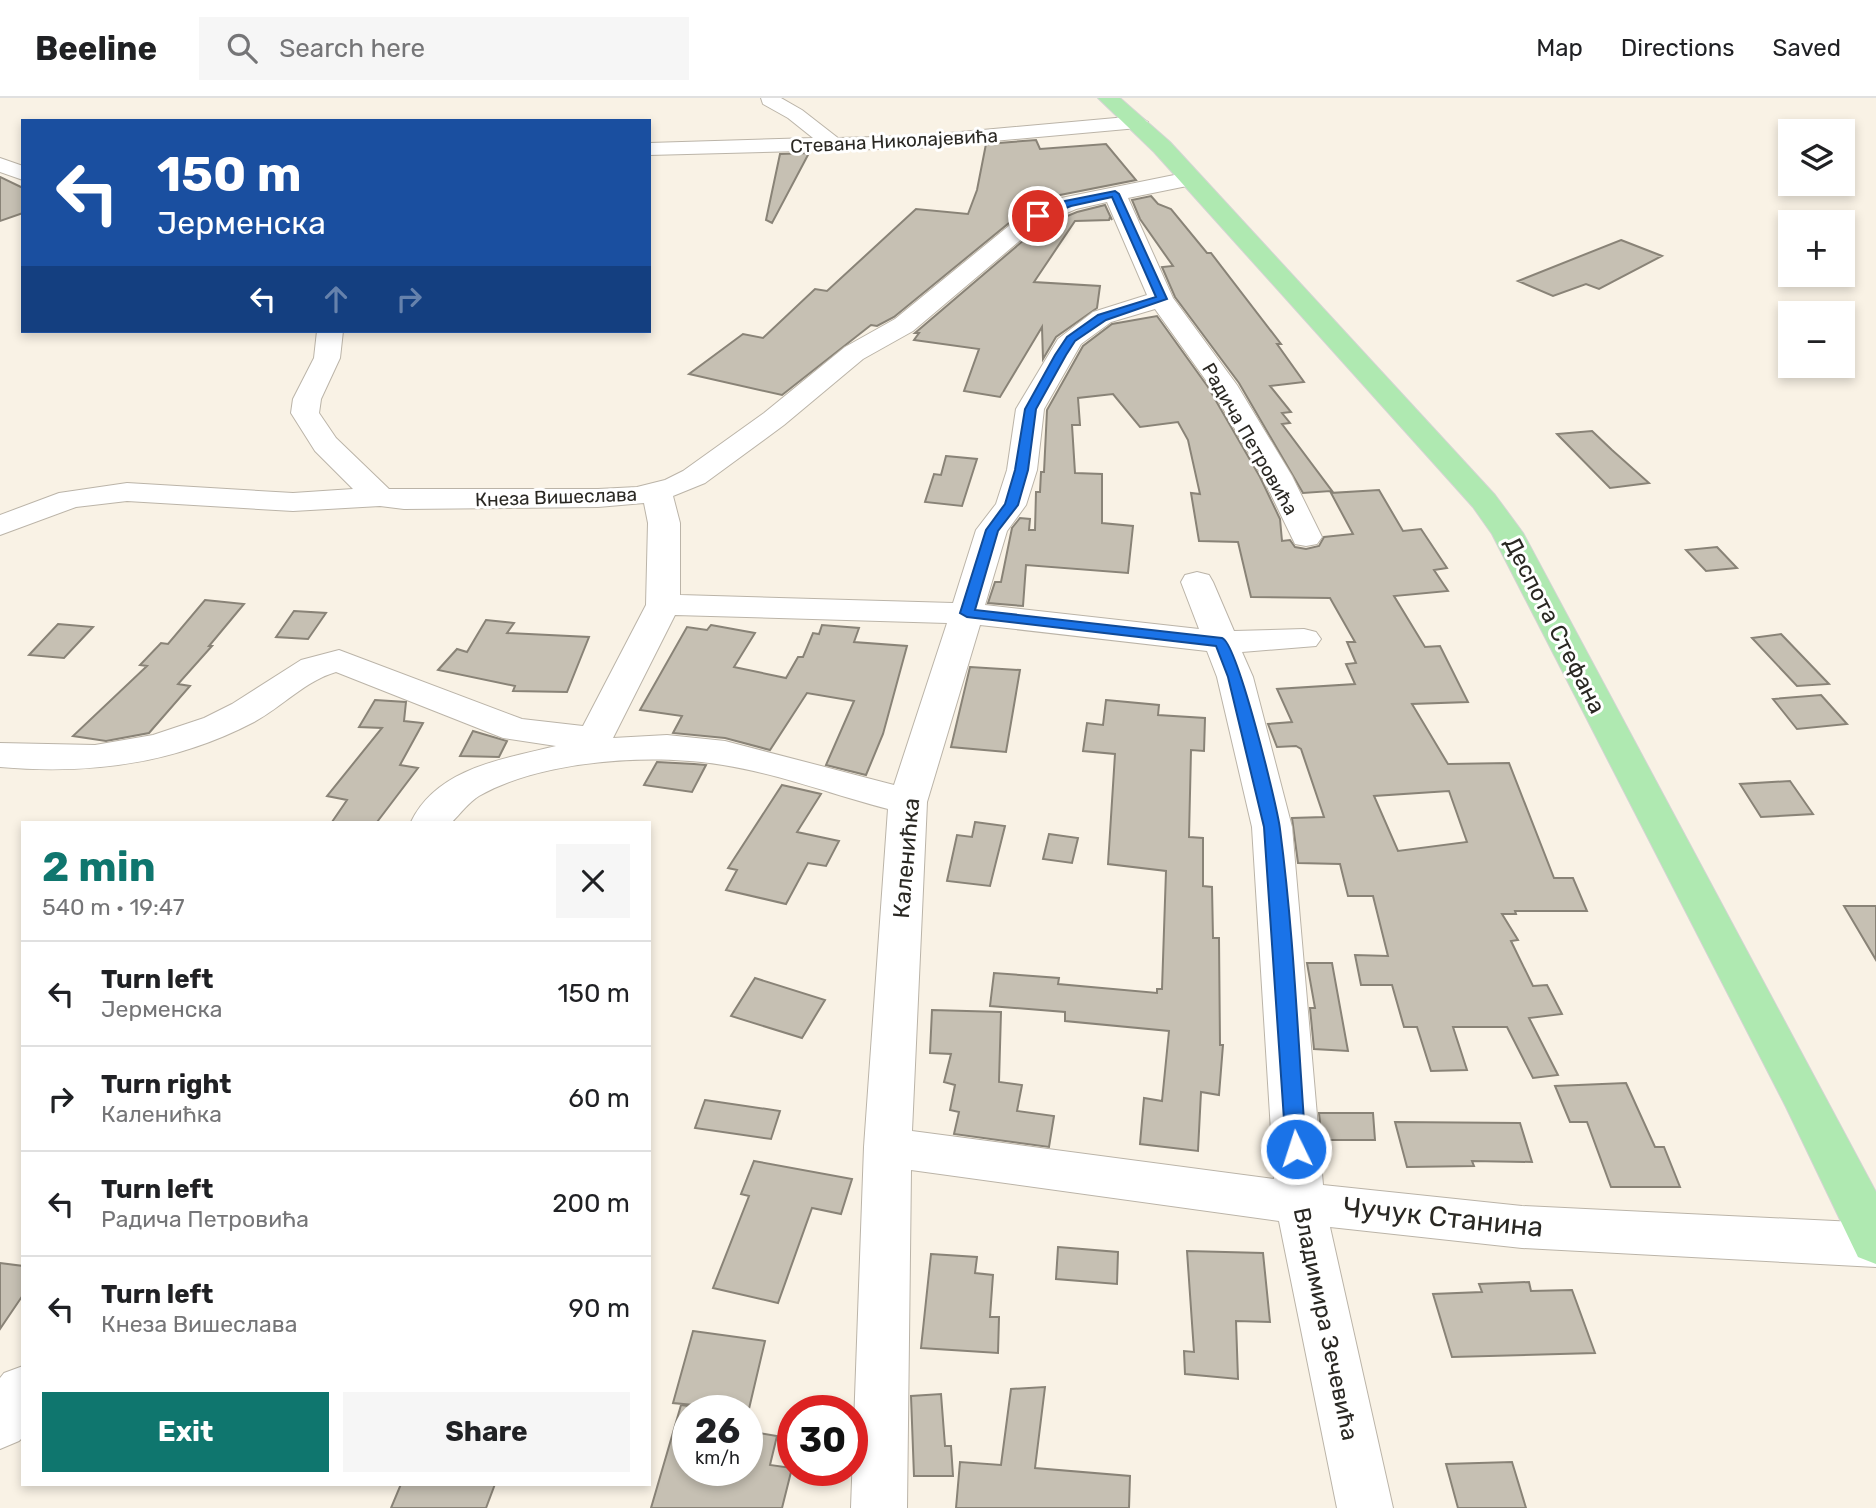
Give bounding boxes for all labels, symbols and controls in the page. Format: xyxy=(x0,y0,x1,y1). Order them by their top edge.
search box xyxy=(199,17,689,80)
text: Beeline xyxy=(35,29,157,68)
icon: search xyxy=(223,29,261,67)
text: Search here xyxy=(279,33,425,64)
text: Map xyxy=(1536,34,1583,62)
text: Directions xyxy=(1621,34,1734,62)
text: Saved xyxy=(1772,34,1841,62)
map controls xyxy=(1778,119,1855,378)
button: layers xyxy=(1778,119,1855,196)
street label: Стевана Николајевића xyxy=(790,124,998,158)
text: 150 m xyxy=(157,145,302,203)
icon: left xyxy=(42,147,133,238)
pin xyxy=(1008,186,1068,246)
icon: arrive xyxy=(1019,197,1057,235)
text: Јерменска xyxy=(157,204,326,242)
button: + xyxy=(1778,210,1855,287)
icon: left xyxy=(244,280,282,318)
icon: ahead xyxy=(317,280,355,318)
icon: right xyxy=(390,280,428,318)
button: − xyxy=(1778,301,1855,378)
street label: Радича Петровића xyxy=(1197,359,1303,519)
street label: Кнеза Вишеслава xyxy=(475,483,637,511)
street label: Деспота Стефана xyxy=(1498,532,1612,718)
street label: Каленићка xyxy=(887,797,925,919)
text: 2 min xyxy=(42,842,156,892)
button: close xyxy=(556,844,630,918)
text: 540 m · 19:47 xyxy=(42,893,185,921)
text: Turn left xyxy=(101,964,213,995)
icon: left xyxy=(42,975,80,1013)
text: 150 m xyxy=(557,978,630,1009)
text: Јерменска xyxy=(101,995,222,1023)
text: Turn right xyxy=(101,1069,231,1100)
icon: right xyxy=(42,1080,80,1118)
text: 60 m xyxy=(568,1083,630,1114)
text: Каленићка xyxy=(101,1100,222,1128)
position arrow xyxy=(1259,1112,1333,1186)
text: Turn left xyxy=(101,1174,213,1205)
icon: left xyxy=(42,1185,80,1223)
text: 200 m xyxy=(552,1188,630,1219)
street label: Чучук Станина xyxy=(1341,1190,1545,1244)
text: Радича Петровића xyxy=(101,1205,309,1233)
street label: Владимира Зечевића xyxy=(1288,1205,1364,1443)
text: Turn left xyxy=(101,1279,213,1310)
icon: left xyxy=(42,1290,80,1328)
text: 90 m xyxy=(569,1293,630,1324)
text: Кнеза Вишеслава xyxy=(101,1310,297,1338)
button: Exit xyxy=(42,1392,329,1472)
button: Share xyxy=(343,1392,630,1472)
speed limit sign: 30 xyxy=(777,1395,868,1486)
text: 26 xyxy=(695,1410,740,1452)
text: km/h xyxy=(695,1447,740,1469)

